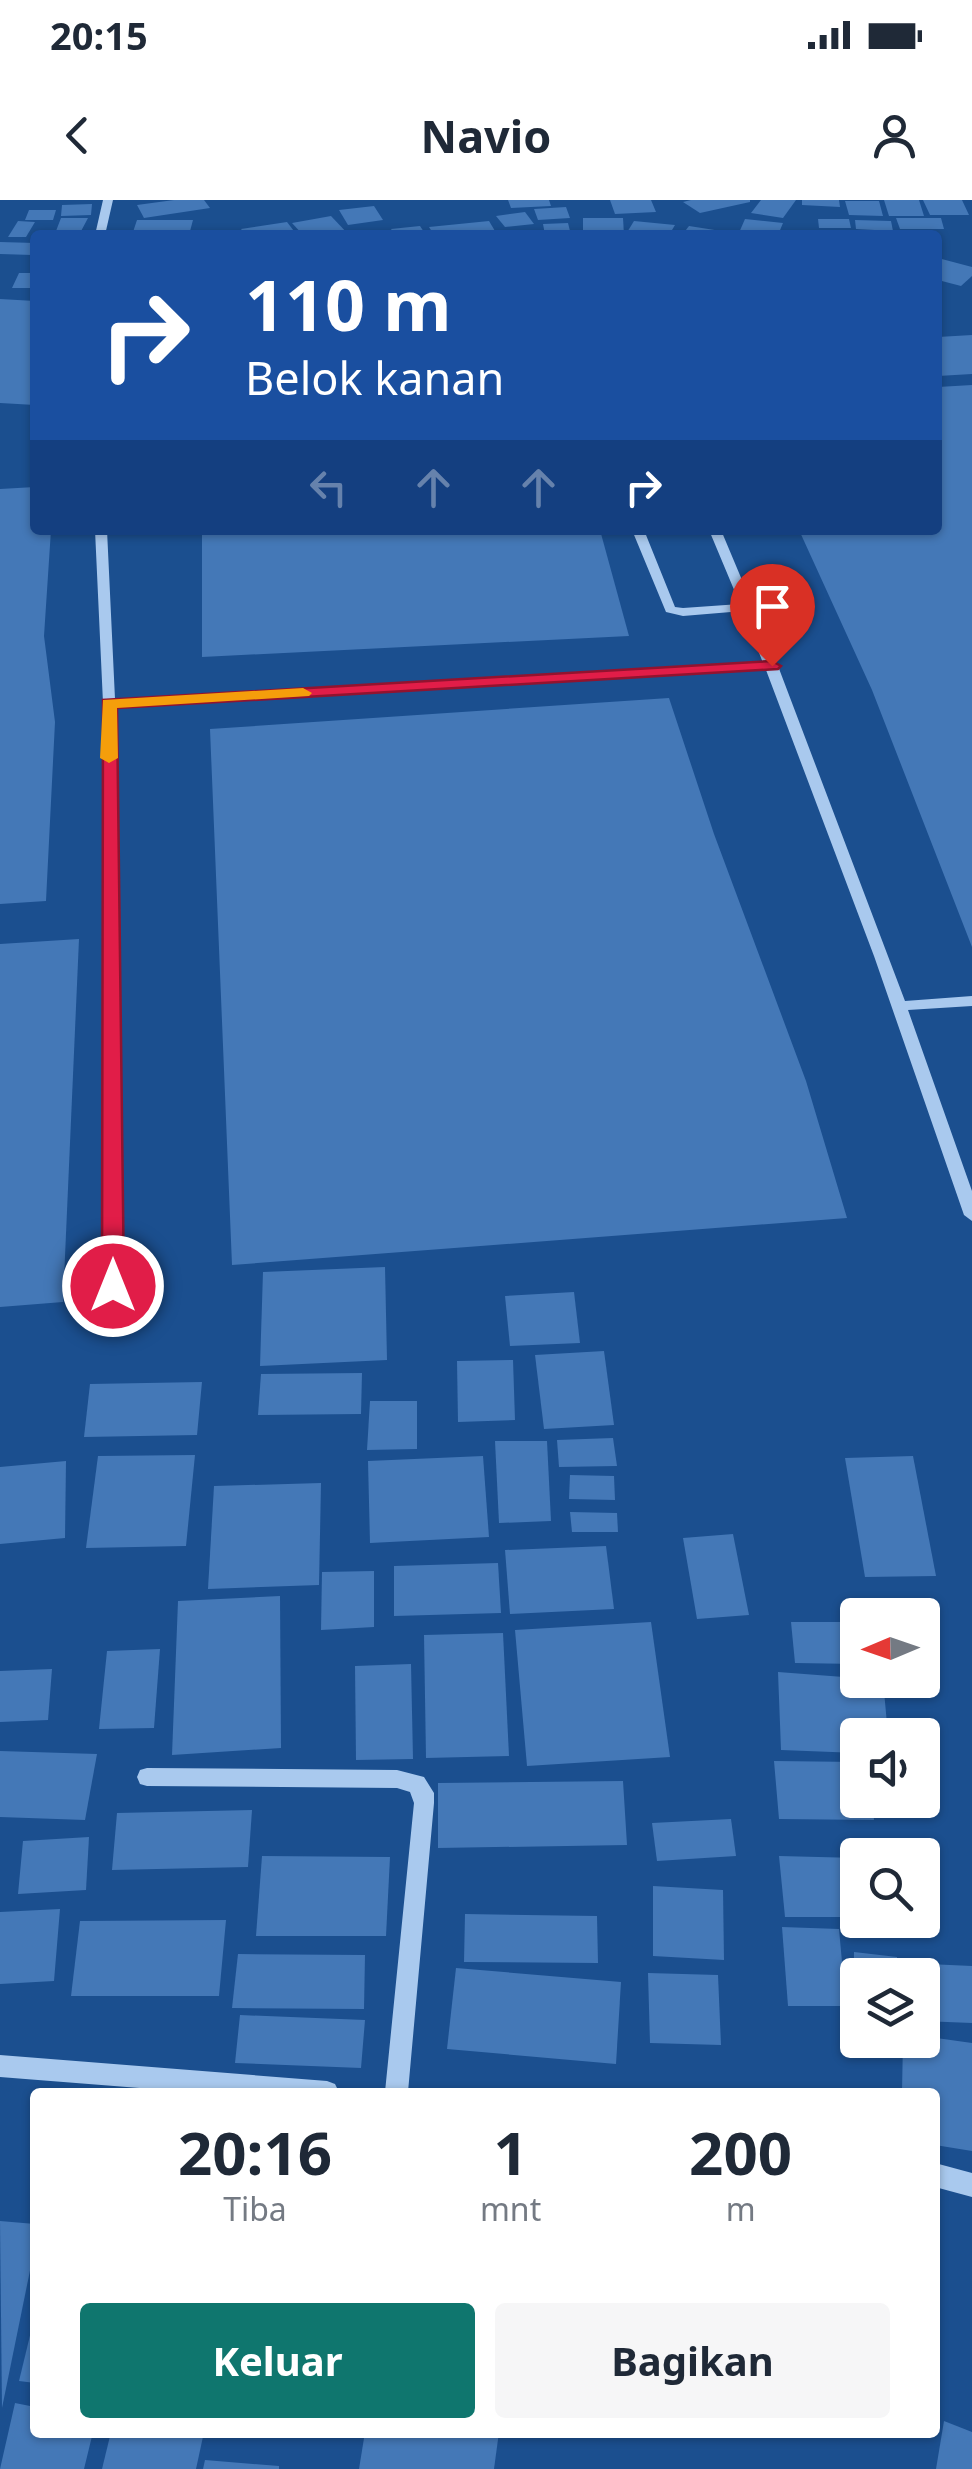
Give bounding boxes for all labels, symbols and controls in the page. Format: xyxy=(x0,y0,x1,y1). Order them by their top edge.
text: 20:15 xyxy=(50,9,148,61)
text: Navio xyxy=(421,105,551,166)
icon: back xyxy=(50,108,105,163)
icon: person xyxy=(867,108,922,163)
text: 110 m xyxy=(245,256,452,352)
icon: right xyxy=(80,270,210,400)
text: Belok kanan xyxy=(245,347,504,408)
icon: left xyxy=(301,460,356,515)
icon: ahead xyxy=(406,460,461,515)
icon: ahead xyxy=(511,460,566,515)
icon: right xyxy=(616,460,671,515)
pin xyxy=(730,564,815,667)
icon: arrive xyxy=(745,579,800,634)
position arrow xyxy=(61,1234,165,1338)
north arrow xyxy=(840,1598,940,1698)
map controls xyxy=(840,1598,940,2058)
button: sound xyxy=(840,1718,940,1818)
button: search xyxy=(840,1838,940,1938)
button: layers xyxy=(840,1958,940,2058)
text: 20:16 xyxy=(178,2111,332,2193)
text: 1 xyxy=(493,2111,528,2193)
text: 200 xyxy=(689,2111,792,2193)
text: Tiba xyxy=(223,2187,287,2230)
text: mnt xyxy=(480,2187,541,2230)
text: m xyxy=(726,2187,756,2230)
button: Keluar xyxy=(80,2303,475,2418)
button: Bagikan xyxy=(495,2303,890,2418)

